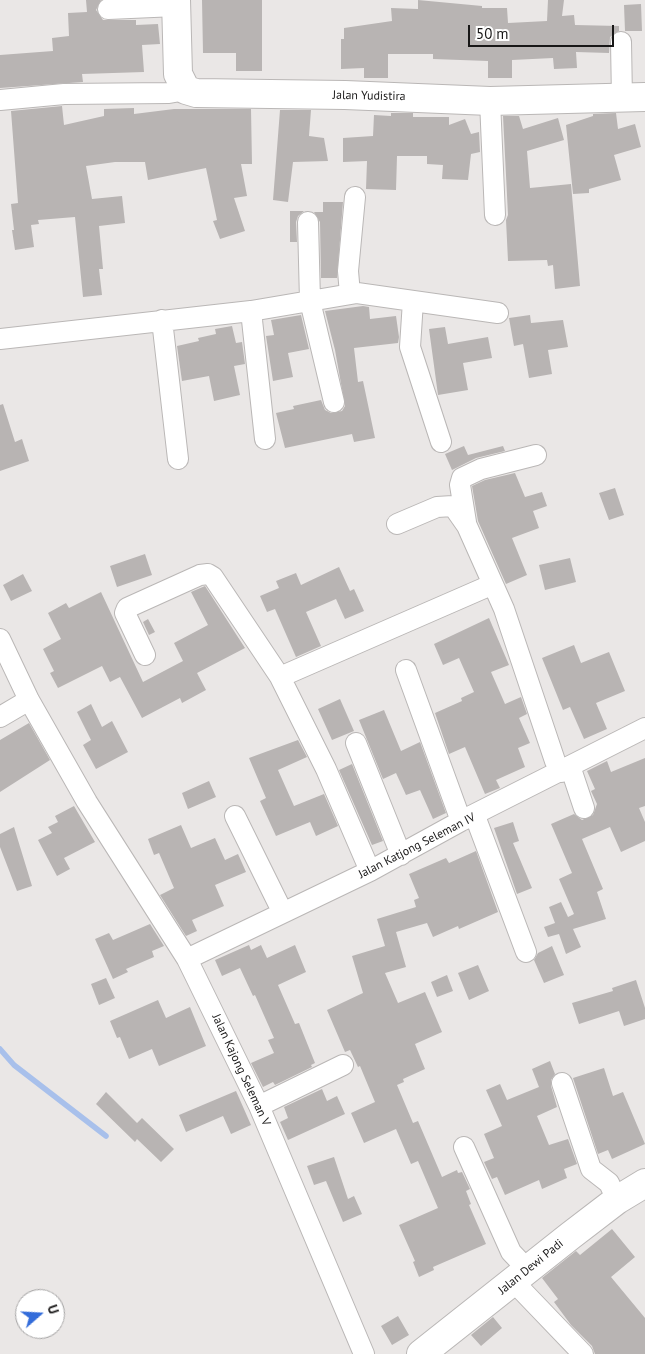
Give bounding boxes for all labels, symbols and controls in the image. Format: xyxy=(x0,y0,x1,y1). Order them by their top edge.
scale bar xyxy=(470,15,616,47)
text: 50 m xyxy=(476,24,509,43)
street label: Jalan Yudistira xyxy=(332,88,406,104)
street label: Jalan Katjong Seleman IV xyxy=(356,810,478,882)
street label: Jalan Kajong Seleman V xyxy=(209,1012,273,1128)
street label: Jalan Dewi Padi xyxy=(496,1236,566,1298)
north arrow xyxy=(15,1289,65,1339)
text: U xyxy=(43,1302,63,1317)

